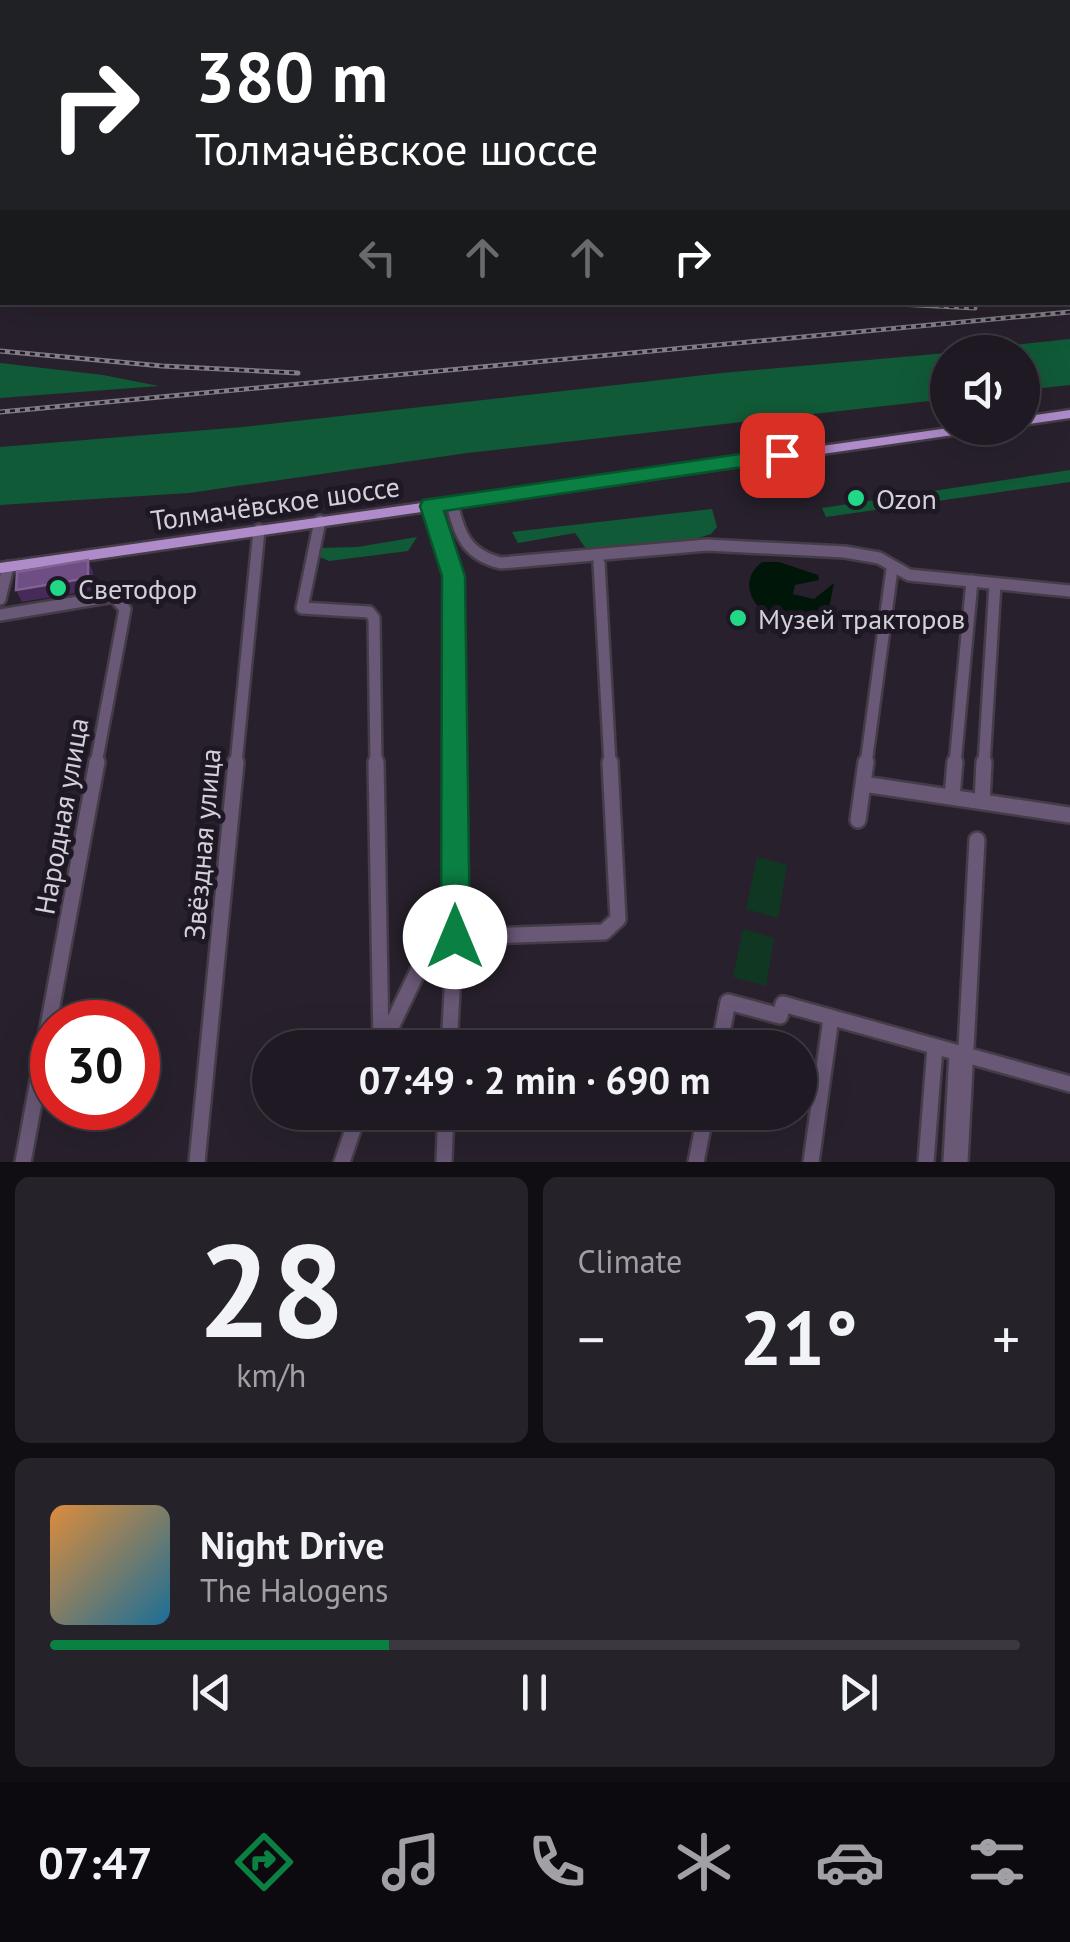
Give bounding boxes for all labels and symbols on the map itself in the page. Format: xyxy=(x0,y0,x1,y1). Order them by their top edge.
pin xyxy=(740,413,825,498)
street label: Толмачёвское шоссе xyxy=(148,467,402,539)
place label: Ozon xyxy=(876,480,937,517)
marker: Ozon xyxy=(845,487,867,509)
place label: Светофор xyxy=(78,570,197,607)
marker: Светофор xyxy=(47,577,69,599)
place label: Музей тракторов xyxy=(758,600,965,637)
marker: Музей тракторов xyxy=(727,607,749,629)
street label: Народная улица xyxy=(26,715,96,917)
street label: Звёздная улица xyxy=(175,747,229,941)
position arrow xyxy=(403,885,507,989)
speed limit sign: 30 xyxy=(30,1000,160,1130)

